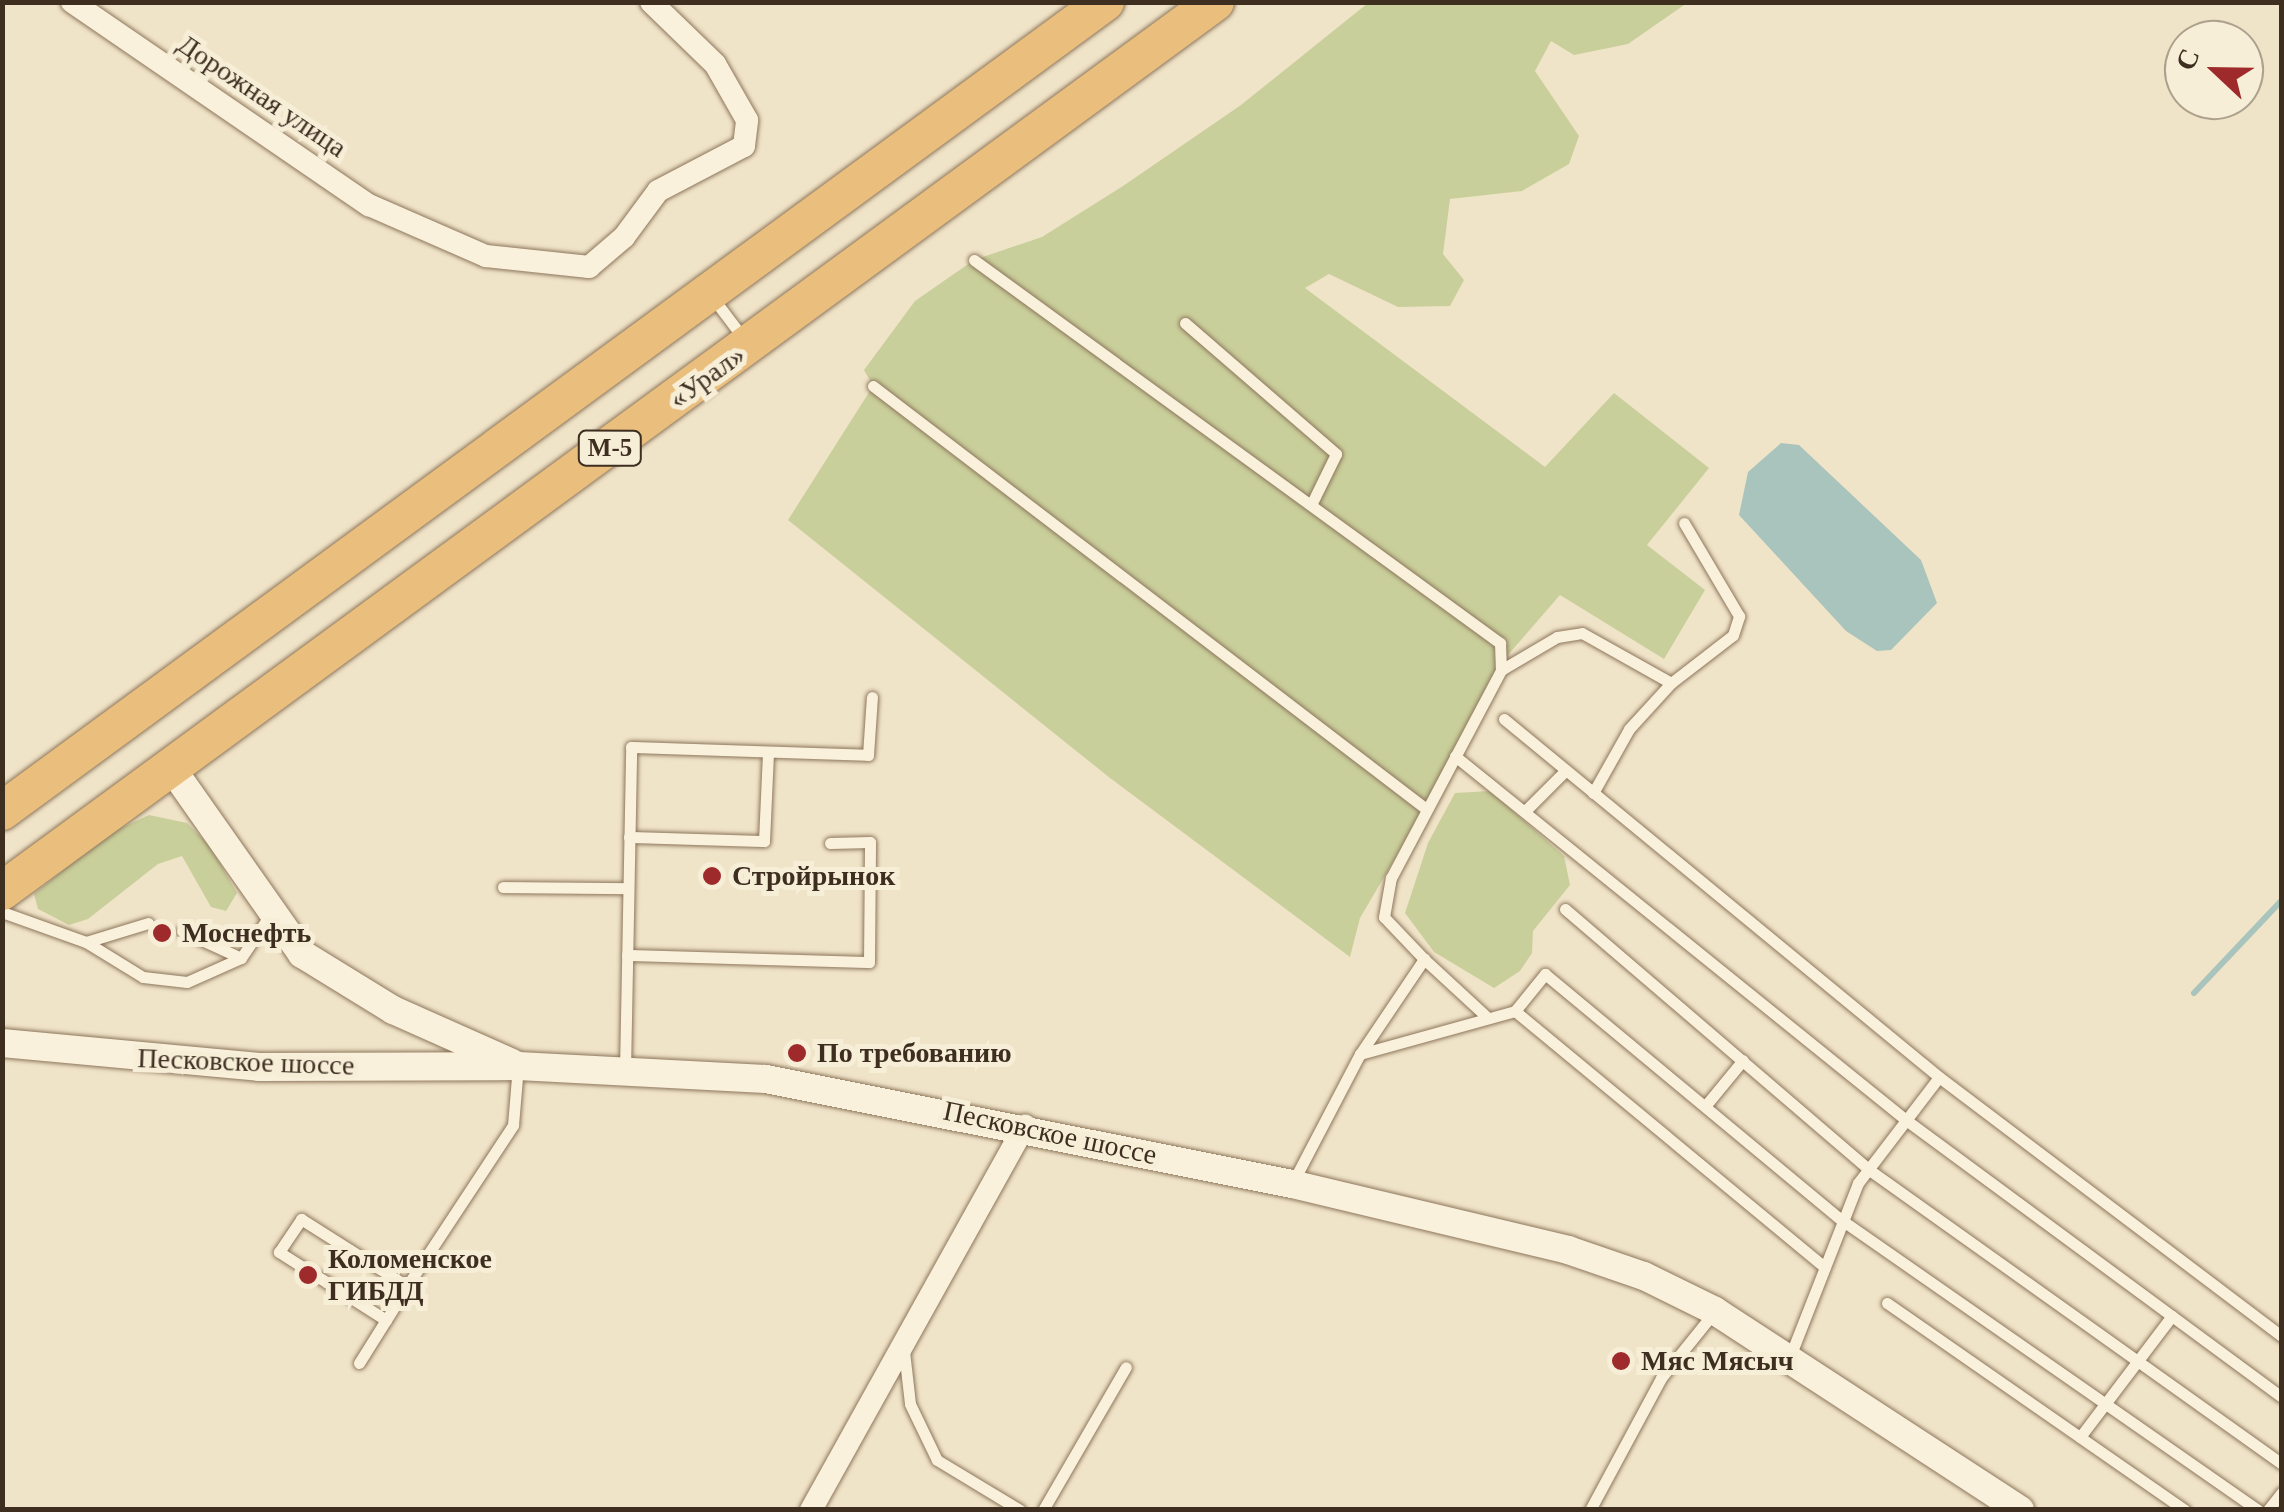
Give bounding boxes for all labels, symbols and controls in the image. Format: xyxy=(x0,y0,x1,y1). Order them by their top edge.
north arrow xyxy=(2164,20,2264,120)
street label: Дорожная улица xyxy=(171,27,353,165)
text: С xyxy=(2169,44,2206,75)
street label: «Урал» xyxy=(662,338,752,416)
road number: М-5 xyxy=(578,428,642,468)
place label: Стройрынок xyxy=(732,859,895,893)
marker: Стройрынок xyxy=(701,865,723,887)
place label: Моснефть xyxy=(182,916,311,950)
marker: Моснефть xyxy=(151,922,173,944)
place label: По требованию xyxy=(817,1036,1012,1070)
street label: Песковское шоссе xyxy=(137,1041,355,1083)
marker: По требованию xyxy=(786,1042,808,1064)
street label: Песковское шоссе xyxy=(940,1094,1160,1172)
place label: Коломенское ГИБДД xyxy=(328,1242,492,1308)
marker: Коломенское ГИБДД xyxy=(297,1264,319,1286)
place label: Мяс Мясыч xyxy=(1641,1344,1794,1378)
marker: Мяс Мясыч xyxy=(1610,1350,1632,1372)

